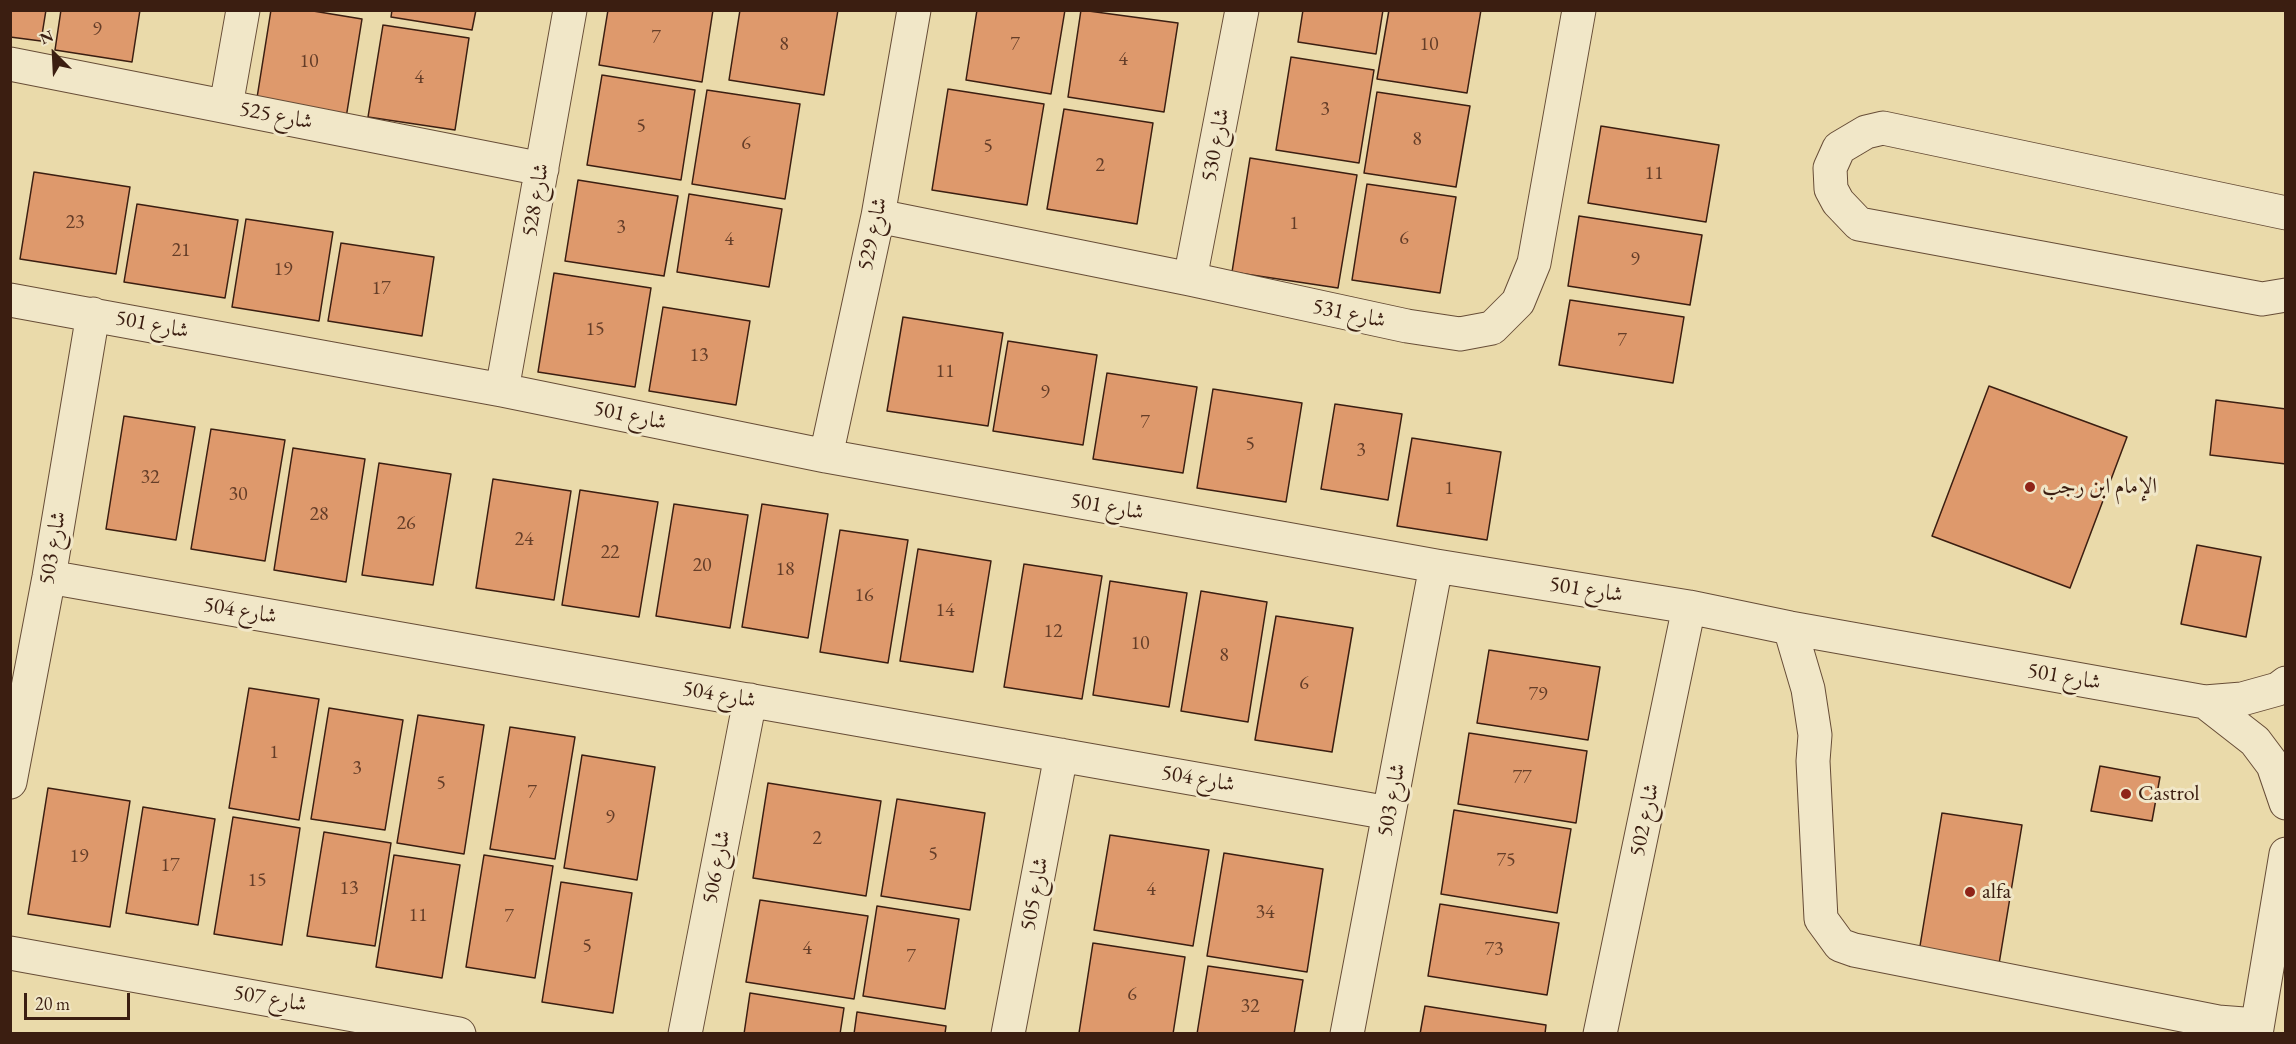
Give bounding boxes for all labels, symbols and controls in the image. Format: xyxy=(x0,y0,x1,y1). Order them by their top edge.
house number: 9 xyxy=(92,18,102,42)
north arrow xyxy=(24,24,84,84)
text: N xyxy=(36,25,57,49)
house number: 7 xyxy=(651,26,661,50)
house number: 8 xyxy=(779,33,789,57)
house number: 7 xyxy=(1010,33,1020,57)
house number: 10 xyxy=(1419,33,1439,57)
house number: 4 xyxy=(1118,48,1128,72)
house number: 10 xyxy=(299,50,319,74)
house number: 4 xyxy=(414,66,424,90)
street label: شارع 525 xyxy=(237,96,315,136)
house number: 3 xyxy=(1320,98,1330,122)
street label: شارع 530 xyxy=(1196,106,1236,184)
house number: 5 xyxy=(636,115,646,139)
house number: 8 xyxy=(1412,128,1422,152)
house number: 6 xyxy=(741,132,751,156)
house number: 5 xyxy=(983,135,993,159)
house number: 2 xyxy=(1095,154,1105,178)
street label: شارع 528 xyxy=(517,161,555,239)
house number: 11 xyxy=(1644,162,1664,186)
street label: شارع 529 xyxy=(852,195,894,273)
house number: 23 xyxy=(65,211,85,235)
house number: 1 xyxy=(1289,212,1299,236)
house number: 3 xyxy=(616,216,626,240)
house number: 6 xyxy=(1399,227,1409,251)
house number: 4 xyxy=(724,228,734,252)
house number: 21 xyxy=(171,239,191,263)
house number: 9 xyxy=(1630,248,1640,272)
house number: 19 xyxy=(273,258,293,282)
house number: 17 xyxy=(371,277,391,301)
street label: شارع 531 xyxy=(1310,293,1388,335)
street label: شارع 501 xyxy=(113,305,191,345)
house number: 15 xyxy=(585,318,605,342)
house number: 7 xyxy=(1617,329,1627,353)
house number: 13 xyxy=(689,344,709,368)
house number: 11 xyxy=(935,360,955,384)
house number: 9 xyxy=(1040,381,1050,405)
street label: شارع 501 xyxy=(591,395,669,437)
house number: 7 xyxy=(1140,411,1150,435)
house number: 5 xyxy=(1245,433,1255,457)
house number: 3 xyxy=(1356,439,1366,463)
house number: 32 xyxy=(140,466,160,490)
place label: الإمام ابن رجب xyxy=(2042,474,2157,500)
house number: 1 xyxy=(1444,477,1454,501)
marker: الإمام ابن رجب xyxy=(2023,480,2037,494)
house number: 30 xyxy=(228,483,248,507)
street label: شارع 501 xyxy=(1068,488,1146,526)
house number: 28 xyxy=(309,503,329,527)
street label: شارع 503 xyxy=(34,509,72,587)
house number: 26 xyxy=(396,512,416,536)
house number: 24 xyxy=(514,528,534,552)
house number: 22 xyxy=(600,541,620,565)
house number: 20 xyxy=(692,554,712,578)
house number: 18 xyxy=(775,558,795,582)
street label: شارع 501 xyxy=(1547,571,1625,609)
house number: 16 xyxy=(854,584,874,608)
street label: شارع 504 xyxy=(201,592,279,630)
house number: 14 xyxy=(935,599,955,623)
house number: 12 xyxy=(1043,620,1063,644)
house number: 10 xyxy=(1130,632,1150,656)
house number: 8 xyxy=(1219,644,1229,668)
street label: شارع 501 xyxy=(2025,658,2103,696)
house number: 6 xyxy=(1299,672,1309,696)
street label: شارع 504 xyxy=(680,676,758,714)
house number: 79 xyxy=(1528,683,1548,707)
house number: 1 xyxy=(269,741,279,765)
house number: 3 xyxy=(352,757,362,781)
street label: شارع 504 xyxy=(1159,760,1237,798)
street label: شارع 503 xyxy=(1372,761,1412,839)
house number: 77 xyxy=(1512,766,1532,790)
house number: 5 xyxy=(436,772,446,796)
house number: 7 xyxy=(527,781,537,805)
street label: شارع 502 xyxy=(1624,781,1666,859)
place label: Castrol xyxy=(2138,781,2200,807)
marker: Castrol xyxy=(2119,787,2133,801)
house number: 9 xyxy=(605,806,615,830)
house number: 2 xyxy=(812,827,822,851)
street label: شارع 506 xyxy=(697,828,737,906)
house number: 5 xyxy=(928,843,938,867)
house number: 19 xyxy=(69,845,89,869)
house number: 75 xyxy=(1496,849,1516,873)
house number: 17 xyxy=(160,854,180,878)
street label: شارع 505 xyxy=(1015,855,1055,933)
house number: 15 xyxy=(247,869,267,893)
house number: 13 xyxy=(339,877,359,901)
house number: 4 xyxy=(1146,878,1156,902)
place label: alfa xyxy=(1982,879,2011,905)
marker: alfa xyxy=(1963,885,1977,899)
house number: 34 xyxy=(1255,901,1275,925)
house number: 11 xyxy=(408,904,428,928)
house number: 7 xyxy=(504,905,514,929)
house number: 5 xyxy=(582,935,592,959)
house number: 4 xyxy=(802,937,812,961)
house number: 73 xyxy=(1484,938,1504,962)
house number: 7 xyxy=(906,945,916,969)
street label: شارع 507 xyxy=(231,980,309,1018)
scale bar xyxy=(27,981,134,1019)
house number: 6 xyxy=(1127,983,1137,1007)
text: 20 m xyxy=(35,992,70,1015)
house number: 32 xyxy=(1240,995,1260,1019)

